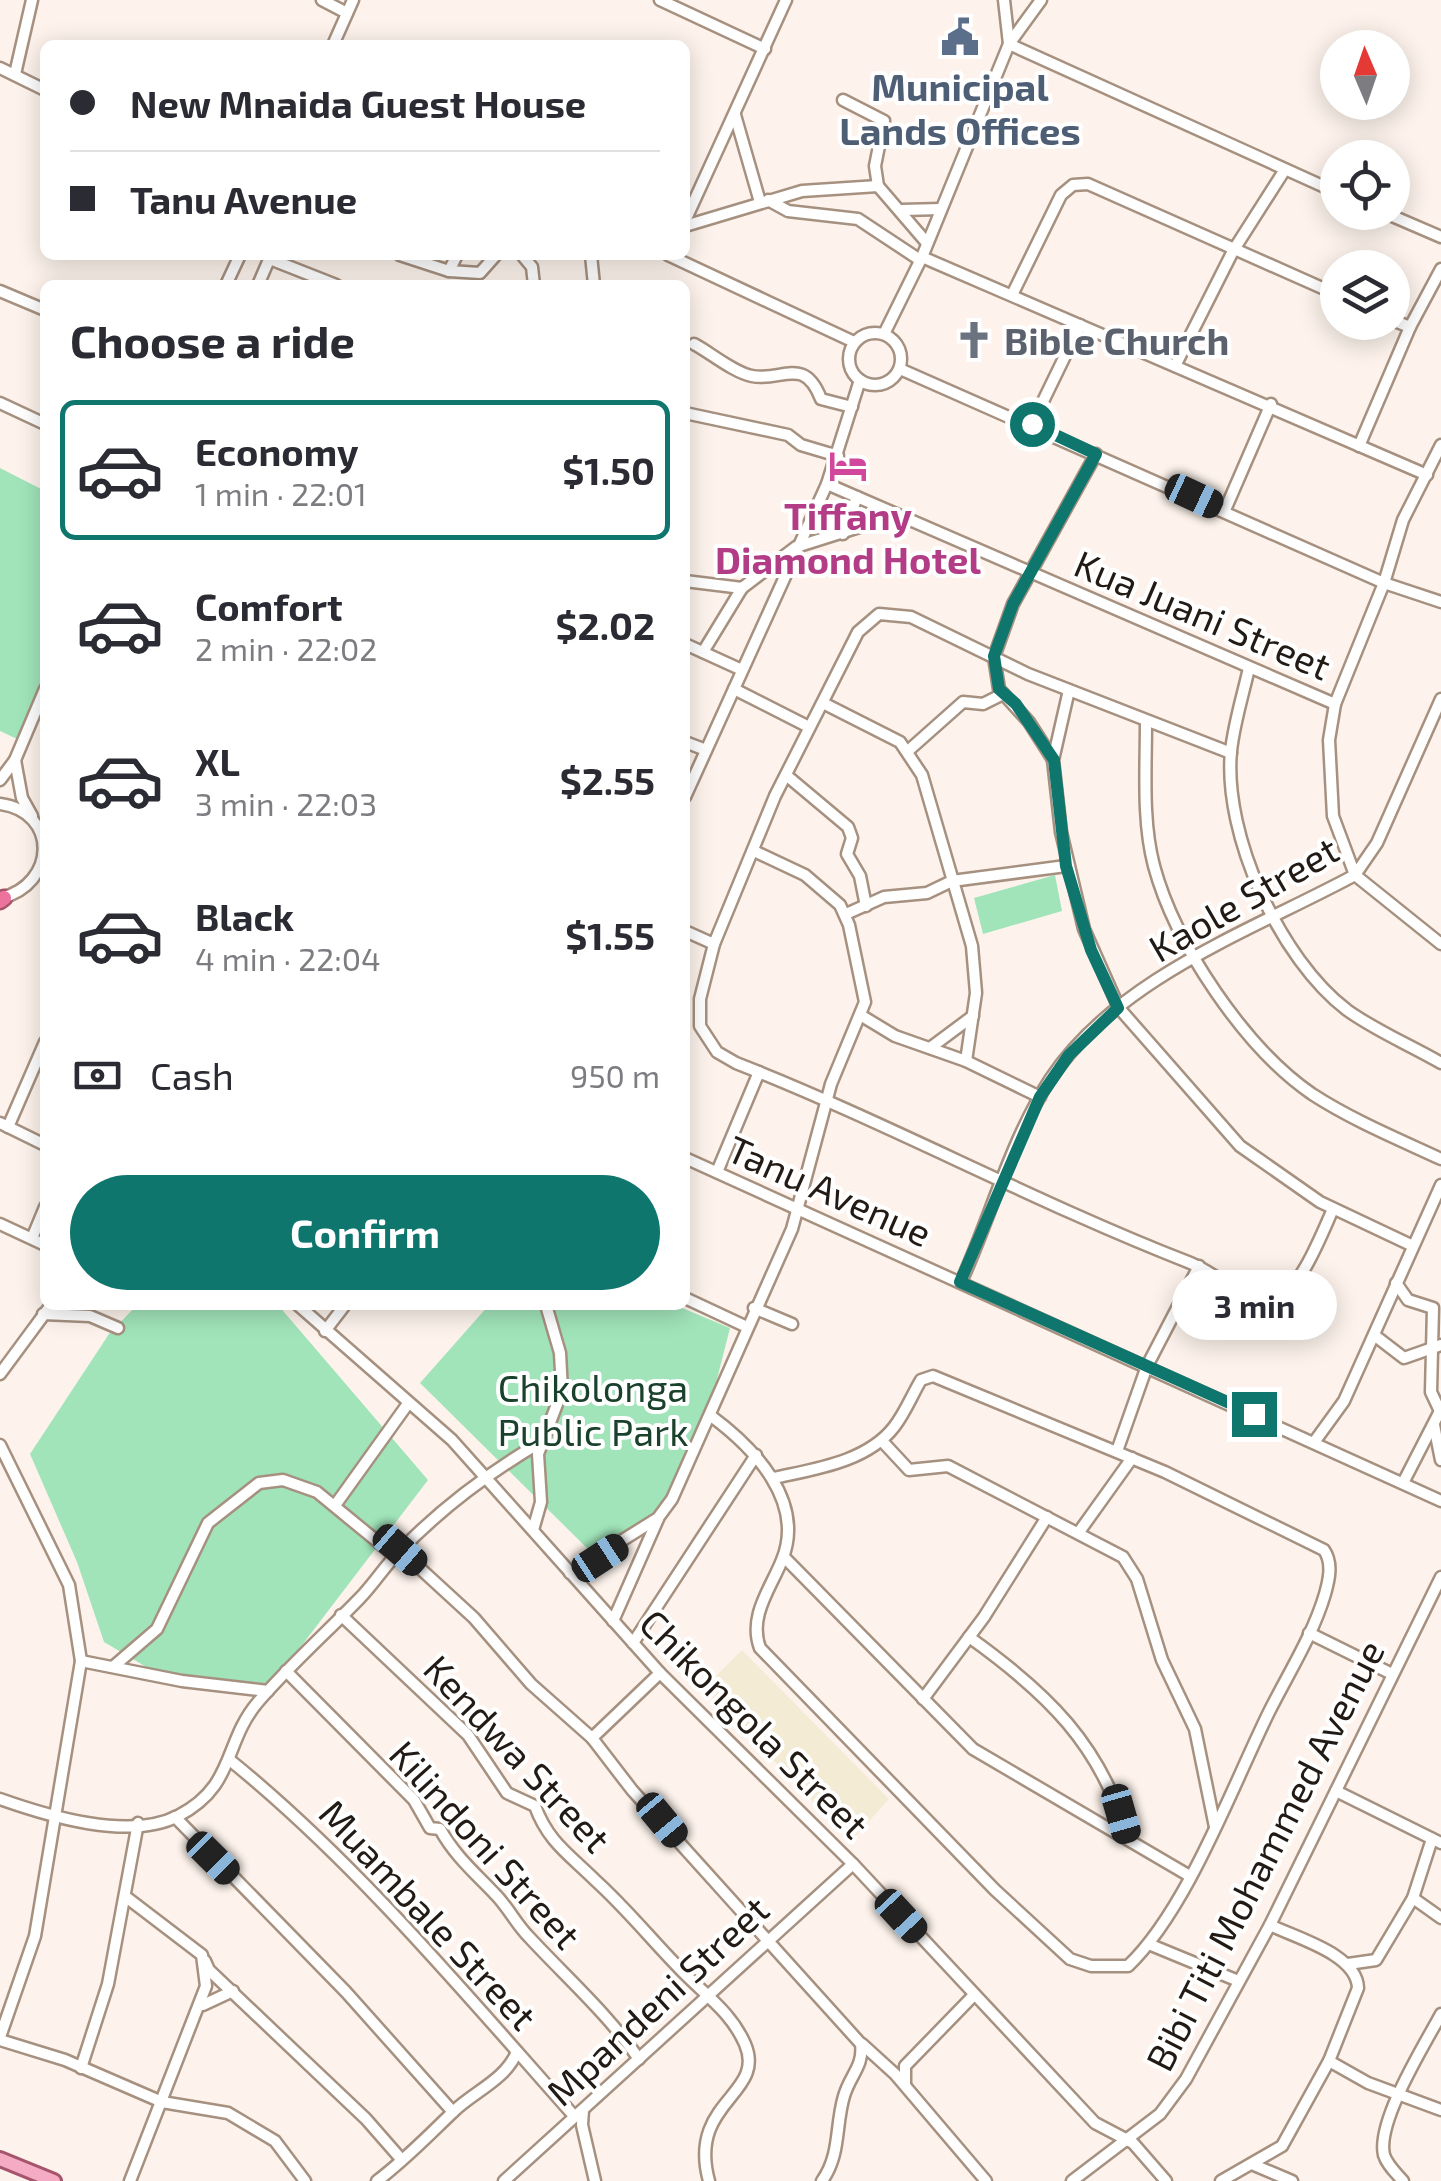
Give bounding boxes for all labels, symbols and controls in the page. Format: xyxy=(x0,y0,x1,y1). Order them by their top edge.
public building icon: Municipal Lands Offices xyxy=(939,16,981,58)
north arrow xyxy=(1320,30,1410,120)
map controls xyxy=(1320,30,1410,340)
place label: Municipal Lands Offices xyxy=(839,63,1081,153)
text: New Mnaida Guest House xyxy=(130,80,586,126)
button: locate xyxy=(1320,140,1410,230)
text: Tanu Avenue xyxy=(130,176,357,222)
button: layers xyxy=(1320,250,1410,340)
text: Choose a ride xyxy=(70,313,355,367)
place label: Bible Church xyxy=(1004,317,1229,363)
church icon: Bible Church xyxy=(953,319,995,361)
route start xyxy=(1010,402,1055,447)
icon: car xyxy=(75,425,165,515)
text: Economy xyxy=(195,428,359,474)
hotel icon: Tiffany Diamond Hotel xyxy=(827,445,869,487)
text: $1.50 xyxy=(562,447,655,493)
car xyxy=(1160,470,1228,522)
text: 1 min · 22:01 xyxy=(195,474,367,512)
place label: Tiffany Diamond Hotel xyxy=(715,492,981,582)
street label: Kua Juani Street xyxy=(1068,539,1338,689)
icon: car xyxy=(75,580,165,670)
text: Comfort xyxy=(195,583,343,629)
text: $2.02 xyxy=(556,602,655,648)
text: 2 min · 22:02 xyxy=(195,629,377,667)
icon: car xyxy=(75,735,165,825)
text: XL xyxy=(195,738,240,784)
text: $2.55 xyxy=(560,757,655,803)
text: 3 min · 22:03 xyxy=(195,784,377,822)
street label: Kaole Street xyxy=(1140,825,1346,971)
icon: car xyxy=(75,890,165,980)
text: Black xyxy=(195,893,294,939)
text: $1.55 xyxy=(565,912,655,958)
text: 4 min · 22:04 xyxy=(195,939,381,977)
icon: cash xyxy=(70,1048,125,1103)
text: Cash xyxy=(150,1052,234,1098)
text: 950 m xyxy=(570,1056,660,1094)
street label: Tanu Avenue xyxy=(721,1125,939,1255)
button: Confirm xyxy=(70,1175,660,1290)
callout: 3 min xyxy=(1172,1269,1336,1339)
text: 3 min xyxy=(1214,1286,1295,1324)
park label: Chikolonga Public Park xyxy=(497,1364,689,1454)
route end xyxy=(1232,1392,1277,1437)
car xyxy=(368,1519,432,1581)
car xyxy=(567,1529,633,1587)
street label: Chikongola Street xyxy=(631,1599,879,1847)
street label: Bibi Titi Mohammed Avenue xyxy=(1135,1632,1393,2078)
street label: Kendwa Street xyxy=(415,1645,621,1861)
street label: Kilindoni Street xyxy=(381,1731,591,1957)
car xyxy=(1098,1781,1144,1847)
car xyxy=(631,1787,693,1853)
street label: Muambale Street xyxy=(311,1790,547,2038)
car xyxy=(181,1826,245,1890)
car xyxy=(870,1884,932,1948)
street label: Mpandeni Street xyxy=(537,1886,777,2114)

